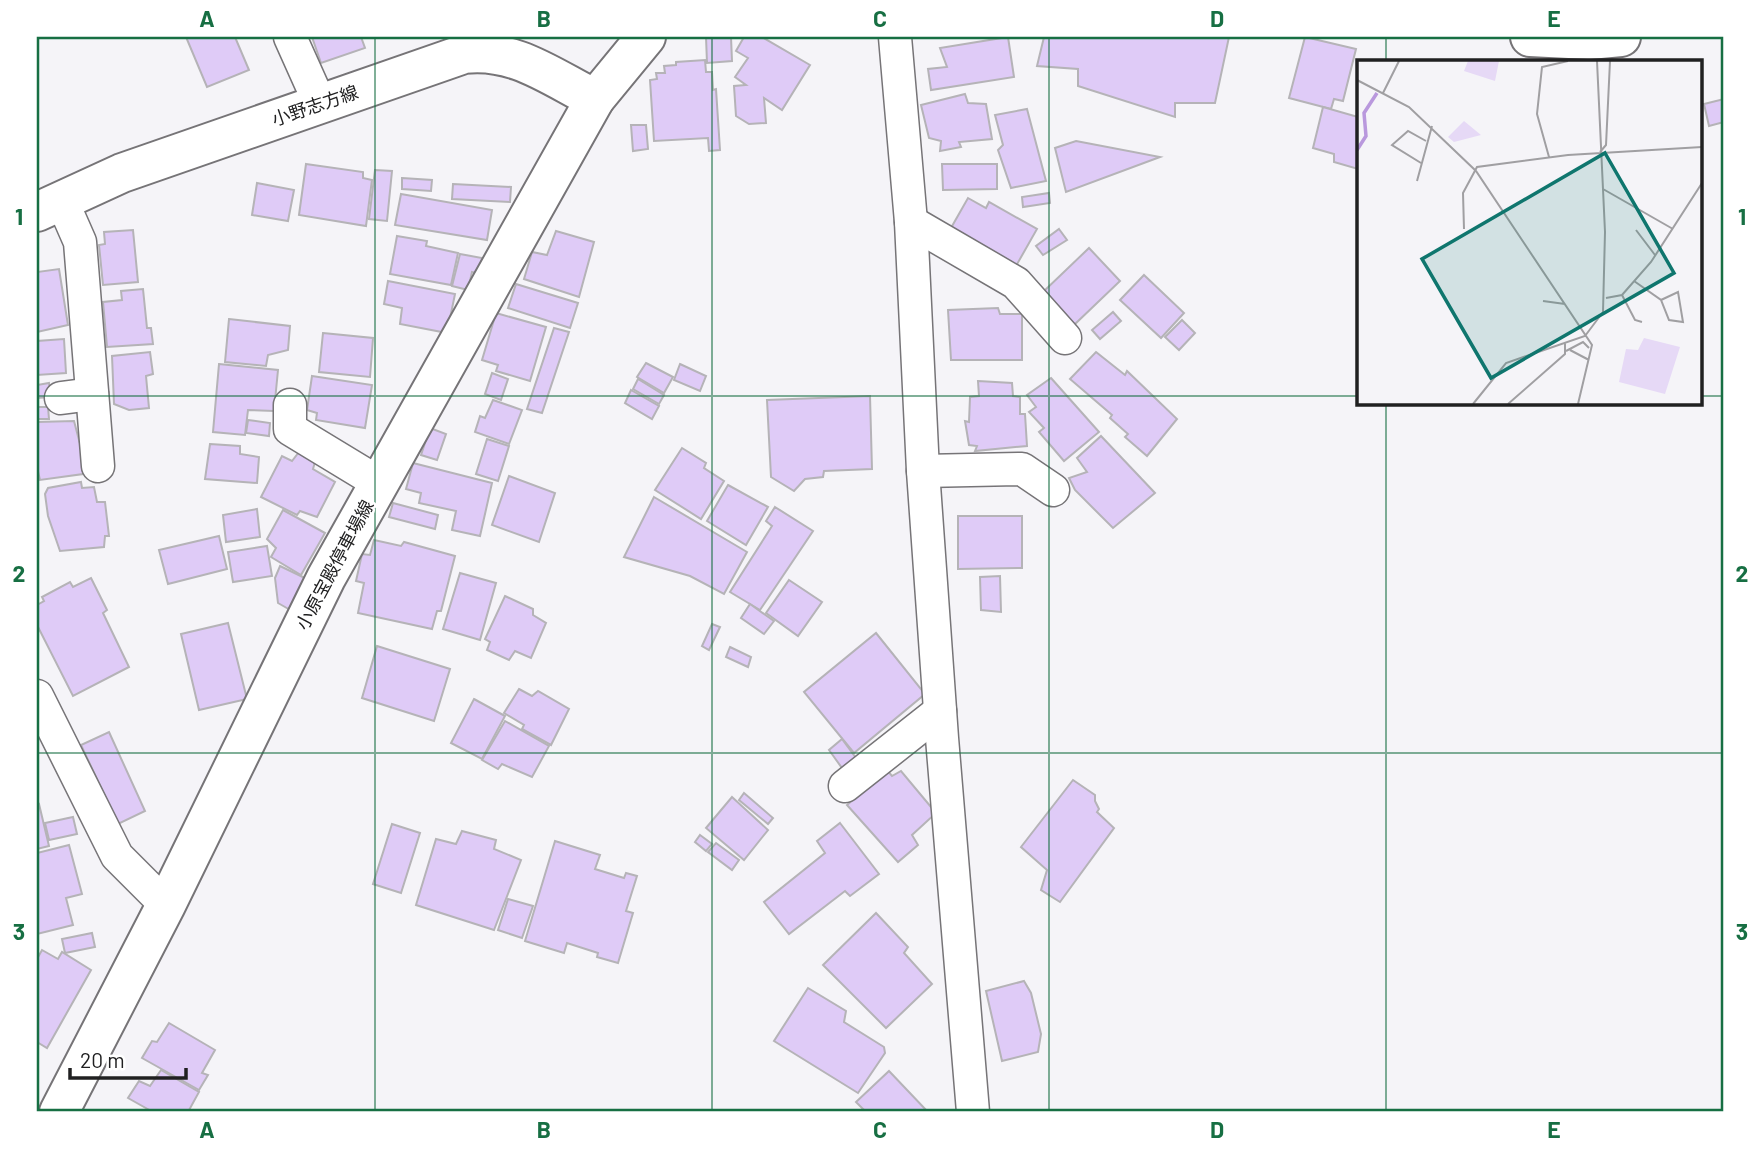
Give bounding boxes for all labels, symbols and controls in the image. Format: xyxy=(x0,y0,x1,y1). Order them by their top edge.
text: A xyxy=(199,4,215,32)
text: B xyxy=(537,4,551,32)
text: C xyxy=(873,4,887,32)
text: D xyxy=(1210,4,1224,32)
text: E xyxy=(1547,4,1561,32)
inset map xyxy=(1357,60,1702,404)
street label: 小野志方線 xyxy=(269,80,361,130)
text: 1 xyxy=(15,202,23,230)
text: 1 xyxy=(1738,202,1746,230)
street label: 小原宝殿停車場線 xyxy=(291,496,378,633)
text: 2 xyxy=(13,559,25,587)
text: 2 xyxy=(1736,559,1748,587)
text: 3 xyxy=(13,917,25,945)
text: 3 xyxy=(1736,917,1748,945)
scale bar xyxy=(70,1037,186,1081)
text: 20 m xyxy=(80,1047,125,1072)
text: A xyxy=(199,1115,215,1143)
text: B xyxy=(537,1115,551,1143)
text: C xyxy=(873,1115,887,1143)
text: D xyxy=(1210,1115,1224,1143)
text: E xyxy=(1547,1115,1561,1143)

